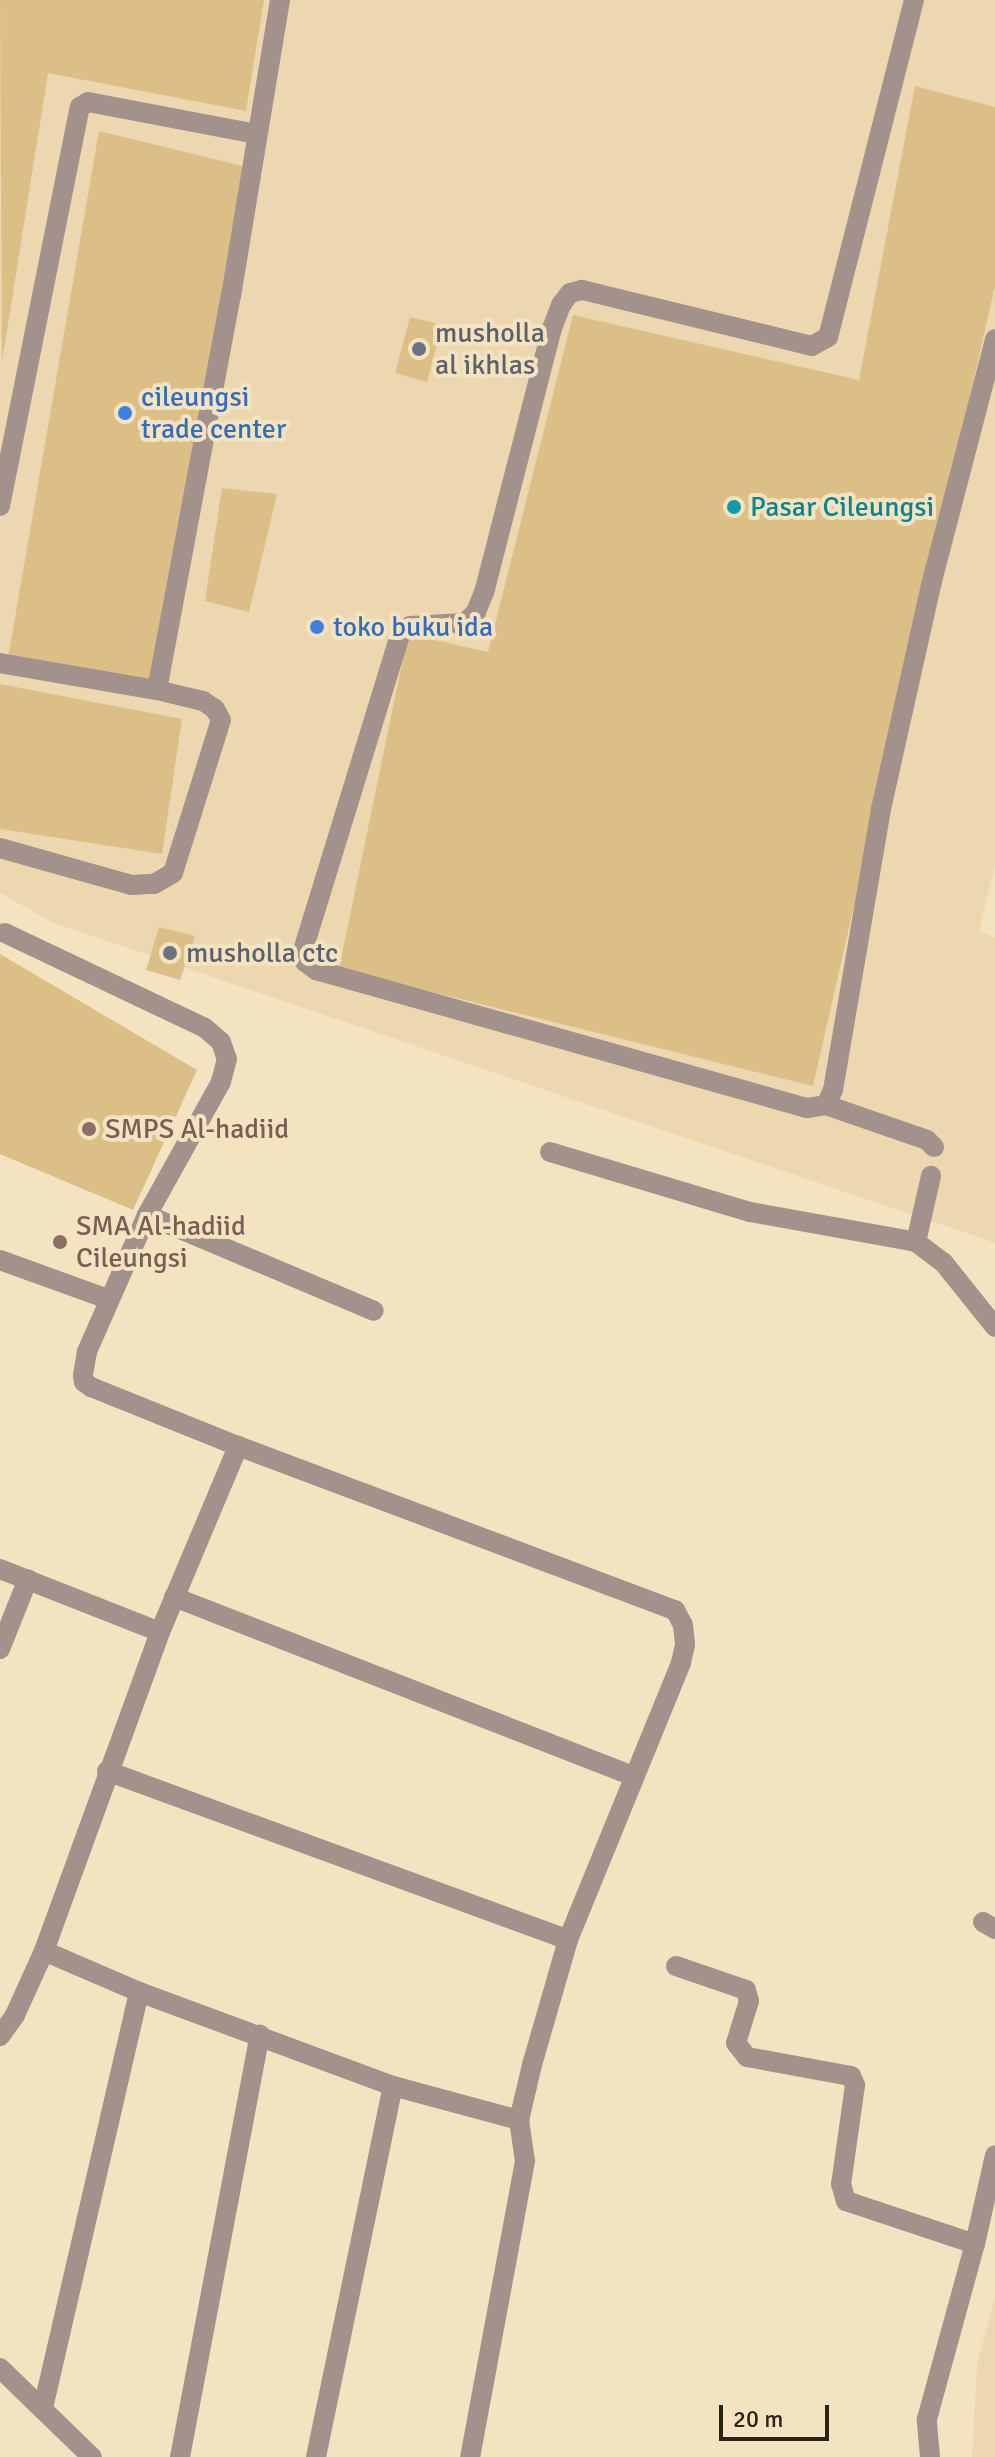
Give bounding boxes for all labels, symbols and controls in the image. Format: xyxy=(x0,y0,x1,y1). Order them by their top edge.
place label: musholla al ikhlas xyxy=(435,316,545,382)
marker: musholla al ikhlas xyxy=(410,340,428,358)
place label: cileungsi trade center xyxy=(141,380,286,446)
marker: cileungsi trade center xyxy=(116,404,134,422)
place label: Pasar Cileungsi xyxy=(750,490,934,524)
marker: Pasar Cileungsi xyxy=(725,498,743,516)
place label: toko buku ida xyxy=(333,610,493,644)
marker: toko buku ida xyxy=(308,618,326,636)
place label: musholla ctc xyxy=(186,936,338,970)
marker: musholla ctc xyxy=(161,944,179,962)
place label: SMPS Al-hadiid xyxy=(105,1112,289,1146)
marker: SMPS Al-hadiid xyxy=(80,1120,98,1138)
place label: SMA Al-hadiid Cileungsi xyxy=(76,1209,246,1275)
marker: SMA Al-hadiid Cileungsi xyxy=(51,1233,69,1251)
scale bar xyxy=(723,2389,833,2439)
text: 20 m xyxy=(733,2404,783,2434)

